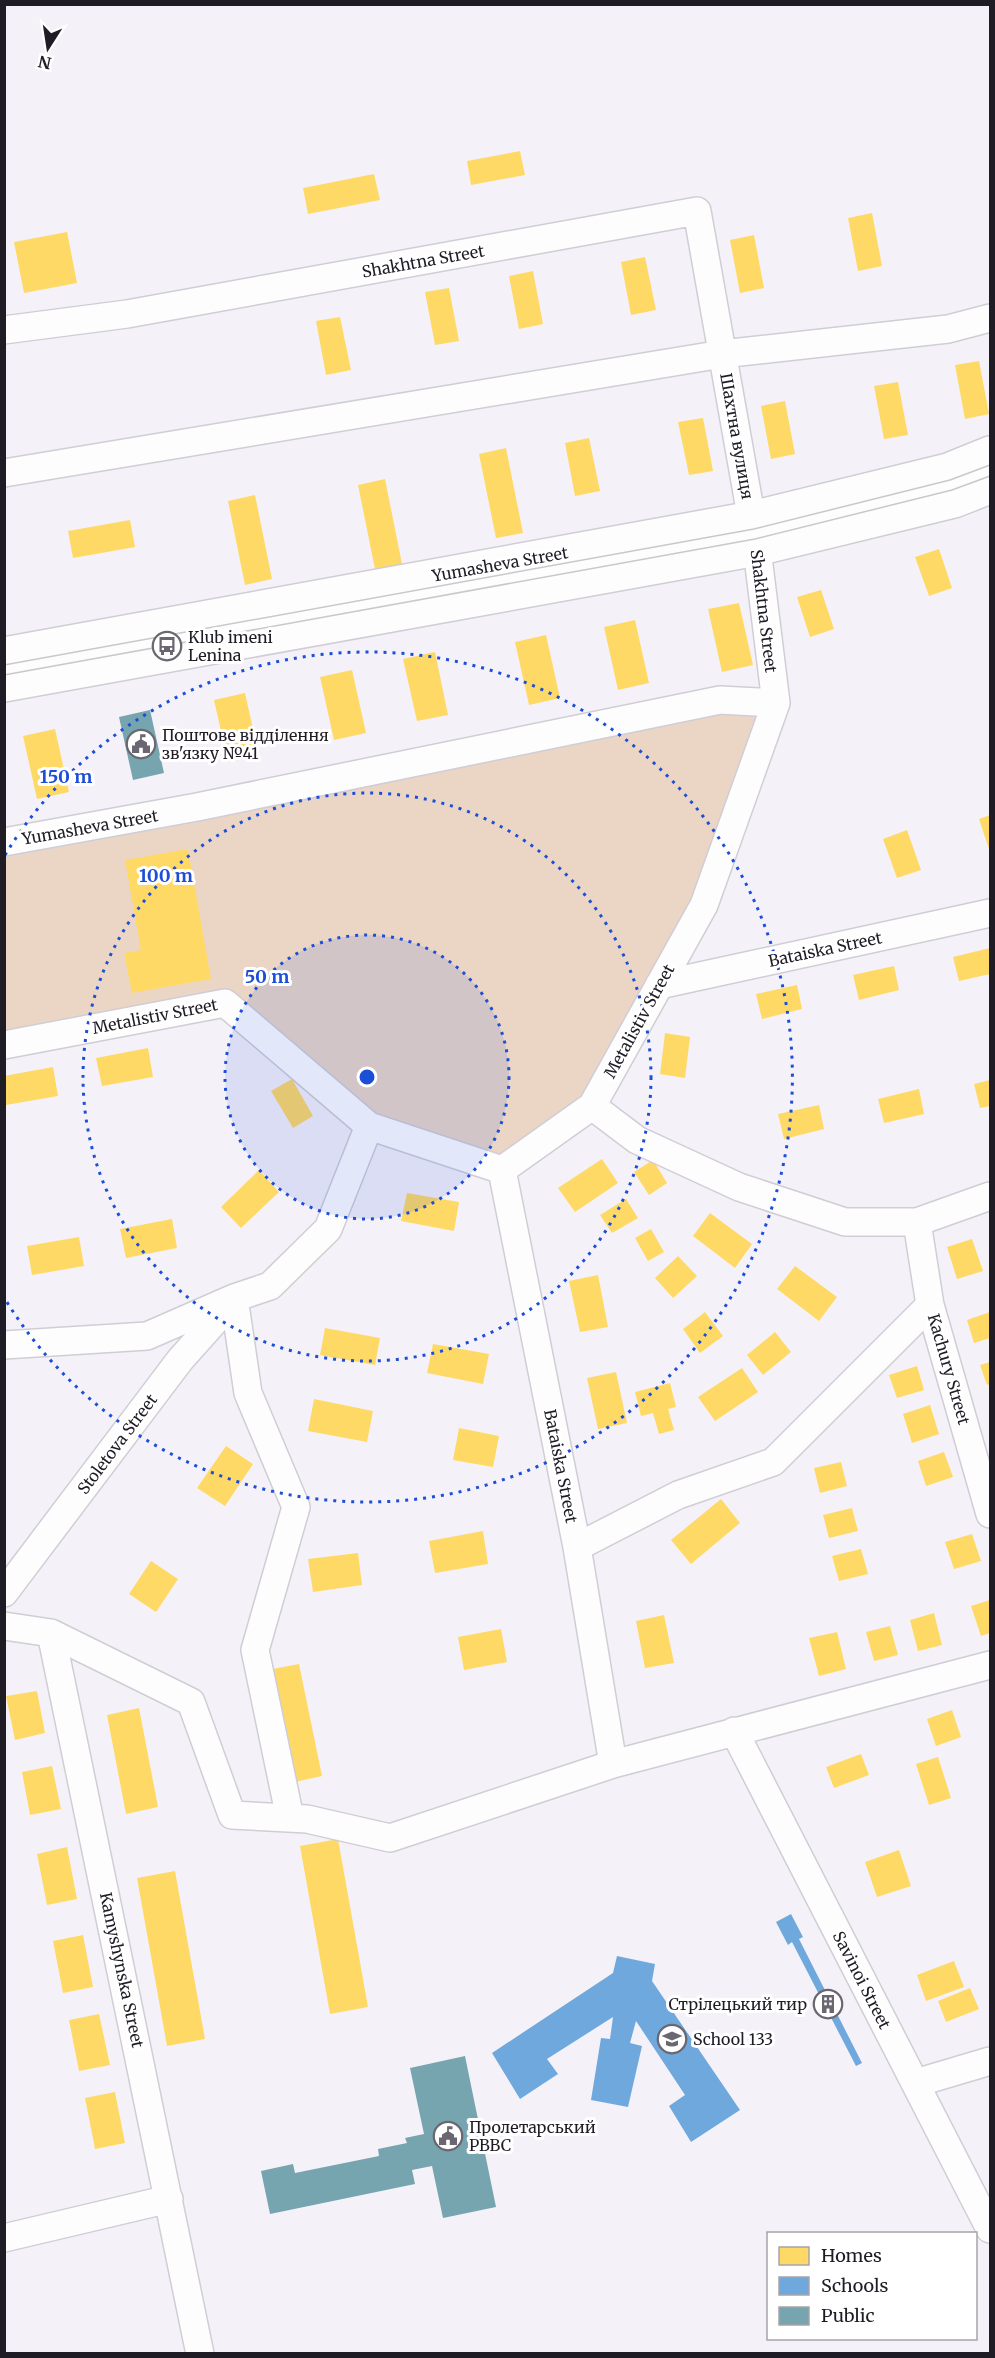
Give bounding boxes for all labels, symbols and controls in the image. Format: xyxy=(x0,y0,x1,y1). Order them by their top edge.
north arrow xyxy=(18,18,78,78)
text: N xyxy=(36,52,53,74)
street label: Shakhtna Street xyxy=(360,240,487,282)
street label: Шахтна вулиця xyxy=(716,371,758,501)
street label: Yumasheva Street xyxy=(429,542,570,586)
street label: Shakhtna Street xyxy=(747,548,782,675)
place label: Klub imeni Lenina xyxy=(188,627,273,665)
bus stop icon: Klub imeni Lenina xyxy=(151,630,183,662)
place label: Поштове відділення зв'язку №41 xyxy=(162,725,329,763)
public building icon: Поштове відділення зв'язку №41 xyxy=(125,728,157,760)
text: 150 m xyxy=(40,765,92,788)
street label: Yumasheva Street xyxy=(19,805,160,849)
text: 100 m xyxy=(139,864,193,887)
street label: Bataiska Street xyxy=(766,927,884,971)
street label: Metalistiv Street xyxy=(599,960,679,1081)
text: 50 m xyxy=(245,965,289,988)
street label: Metalistiv Street xyxy=(91,994,220,1038)
centre of rings xyxy=(357,1067,377,1087)
street label: Kachury Street xyxy=(924,1311,975,1427)
street label: Stoletova Street xyxy=(73,1389,162,1498)
street label: Bataiska Street xyxy=(540,1407,582,1525)
street label: Kamyshynska Street xyxy=(96,1890,148,2050)
street label: Savinoi Street xyxy=(829,1928,896,2033)
building icon: Стрілецький тир xyxy=(812,1988,844,2020)
place label: Стрілецький тир xyxy=(668,1994,807,2014)
school or university icon: School 133 xyxy=(656,2023,688,2055)
place label: School 133 xyxy=(693,2029,773,2049)
place label: Пролетарський РВВС xyxy=(469,2117,596,2155)
public building icon: Пролетарський РВВС xyxy=(432,2120,464,2152)
legend xyxy=(767,2232,977,2340)
text: Homes xyxy=(821,2244,882,2267)
text: Schools xyxy=(821,2274,889,2297)
text: Public xyxy=(821,2304,875,2327)

